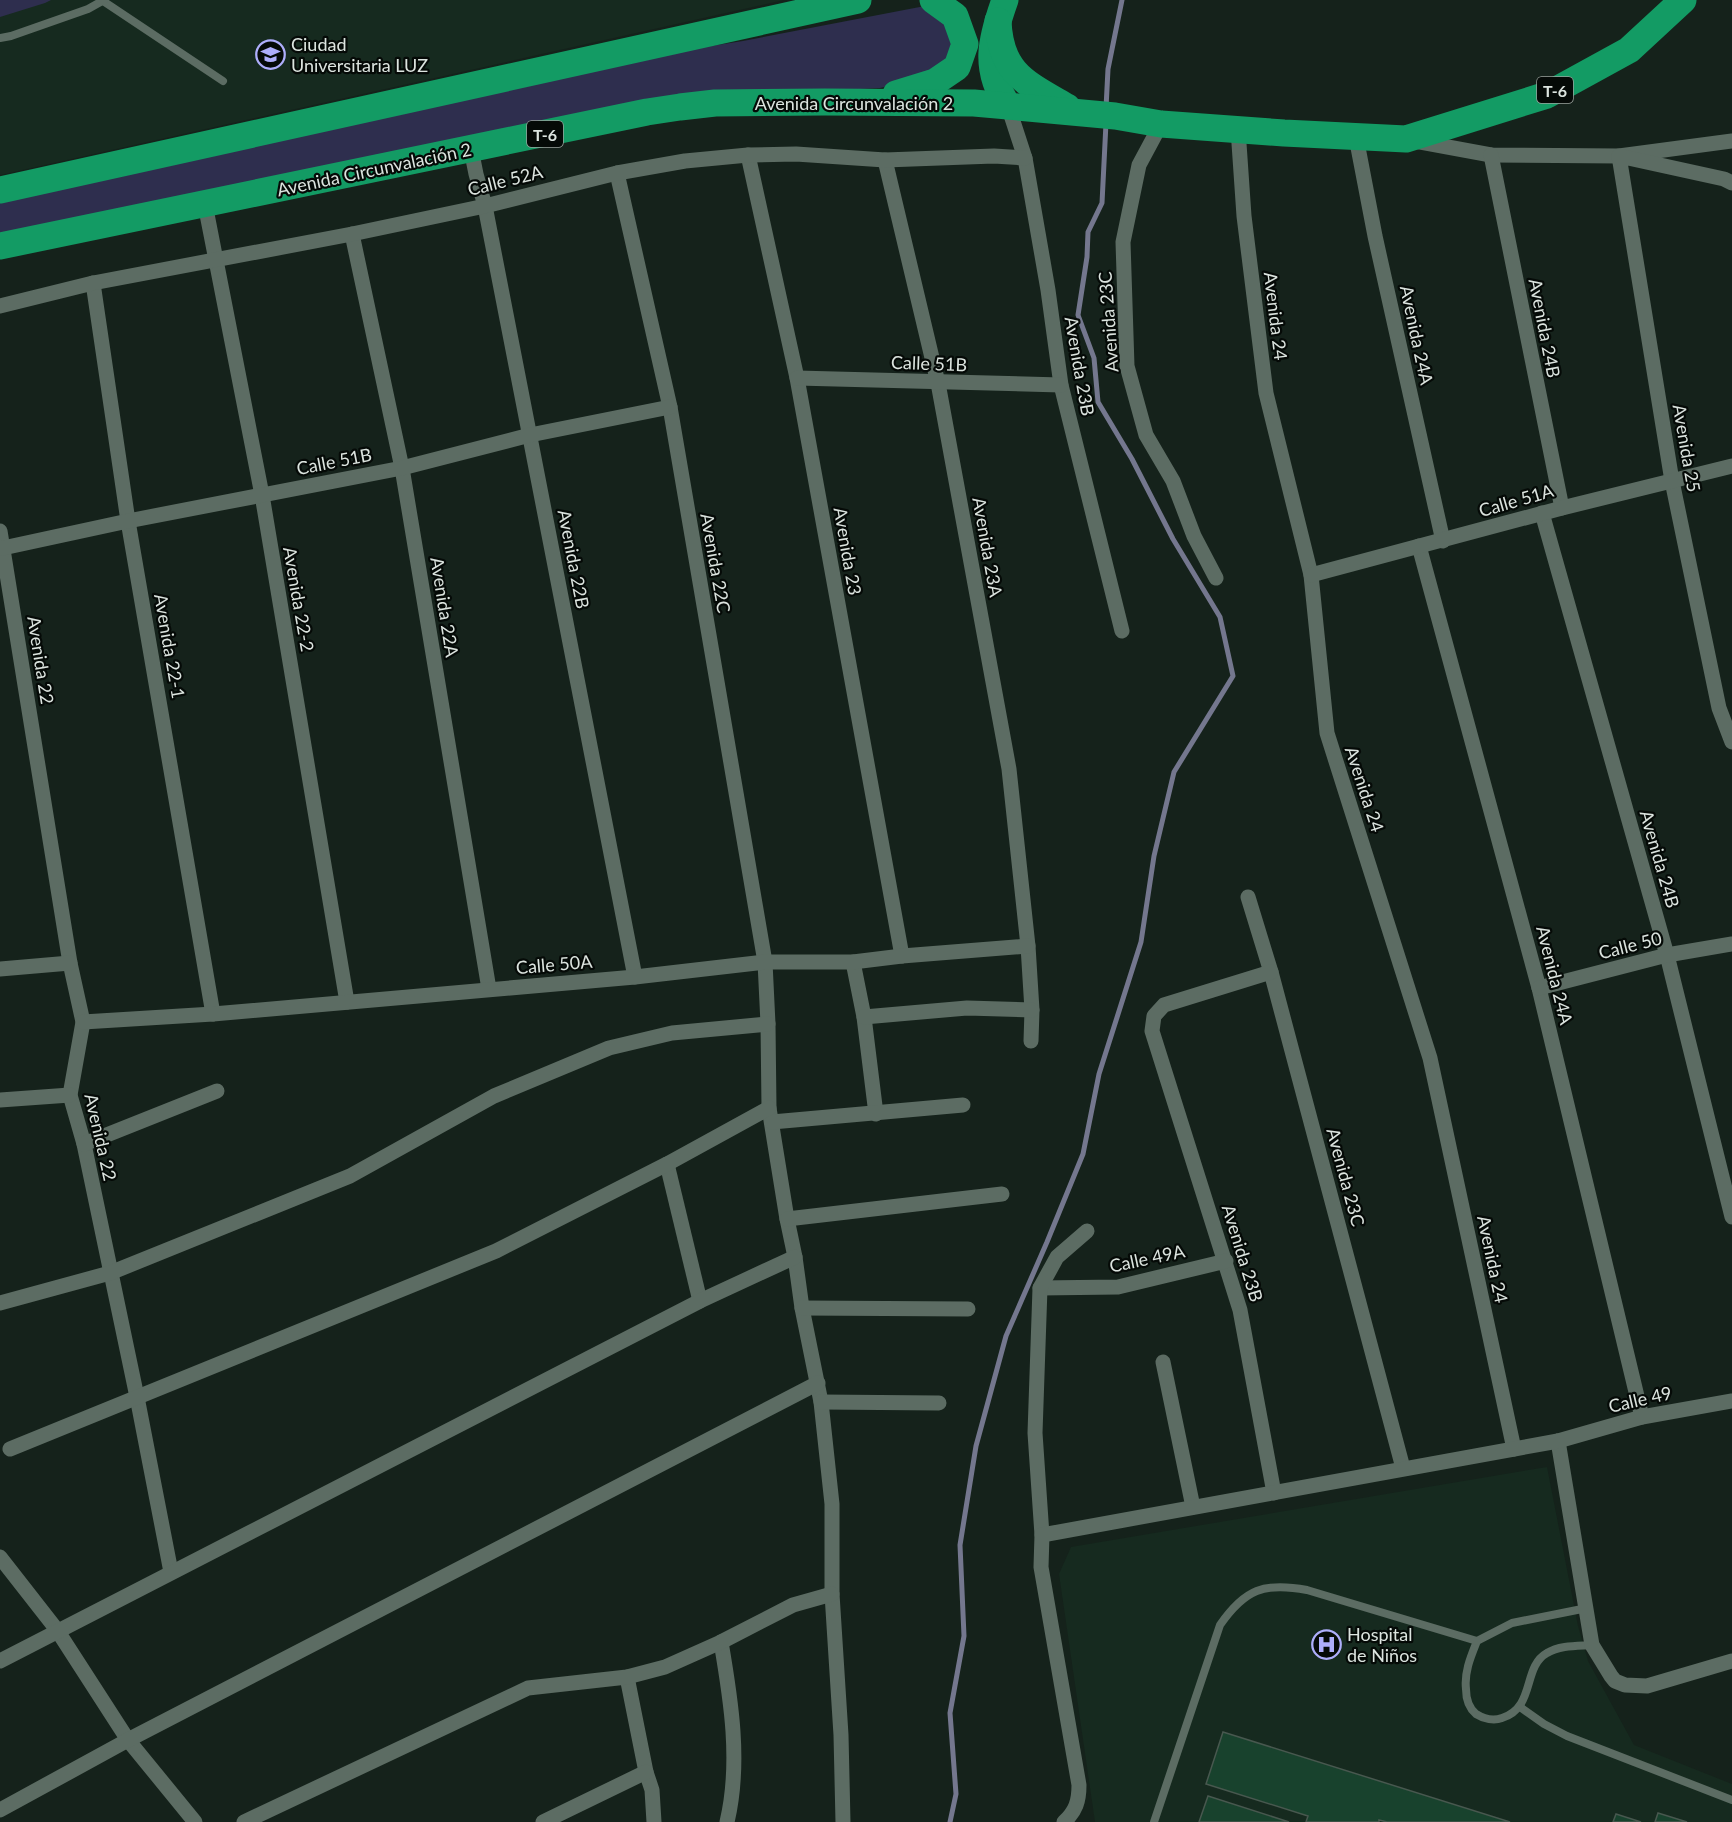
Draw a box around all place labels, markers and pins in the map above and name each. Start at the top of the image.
place label: Ciudad Universitaria LUZ [291,33,428,76]
school or university icon: Ciudad Universitaria LUZ [254,38,286,70]
place label: Hospital de Niños [1347,1623,1417,1666]
hospital icon: Hospital de Niños [1310,1628,1342,1660]

